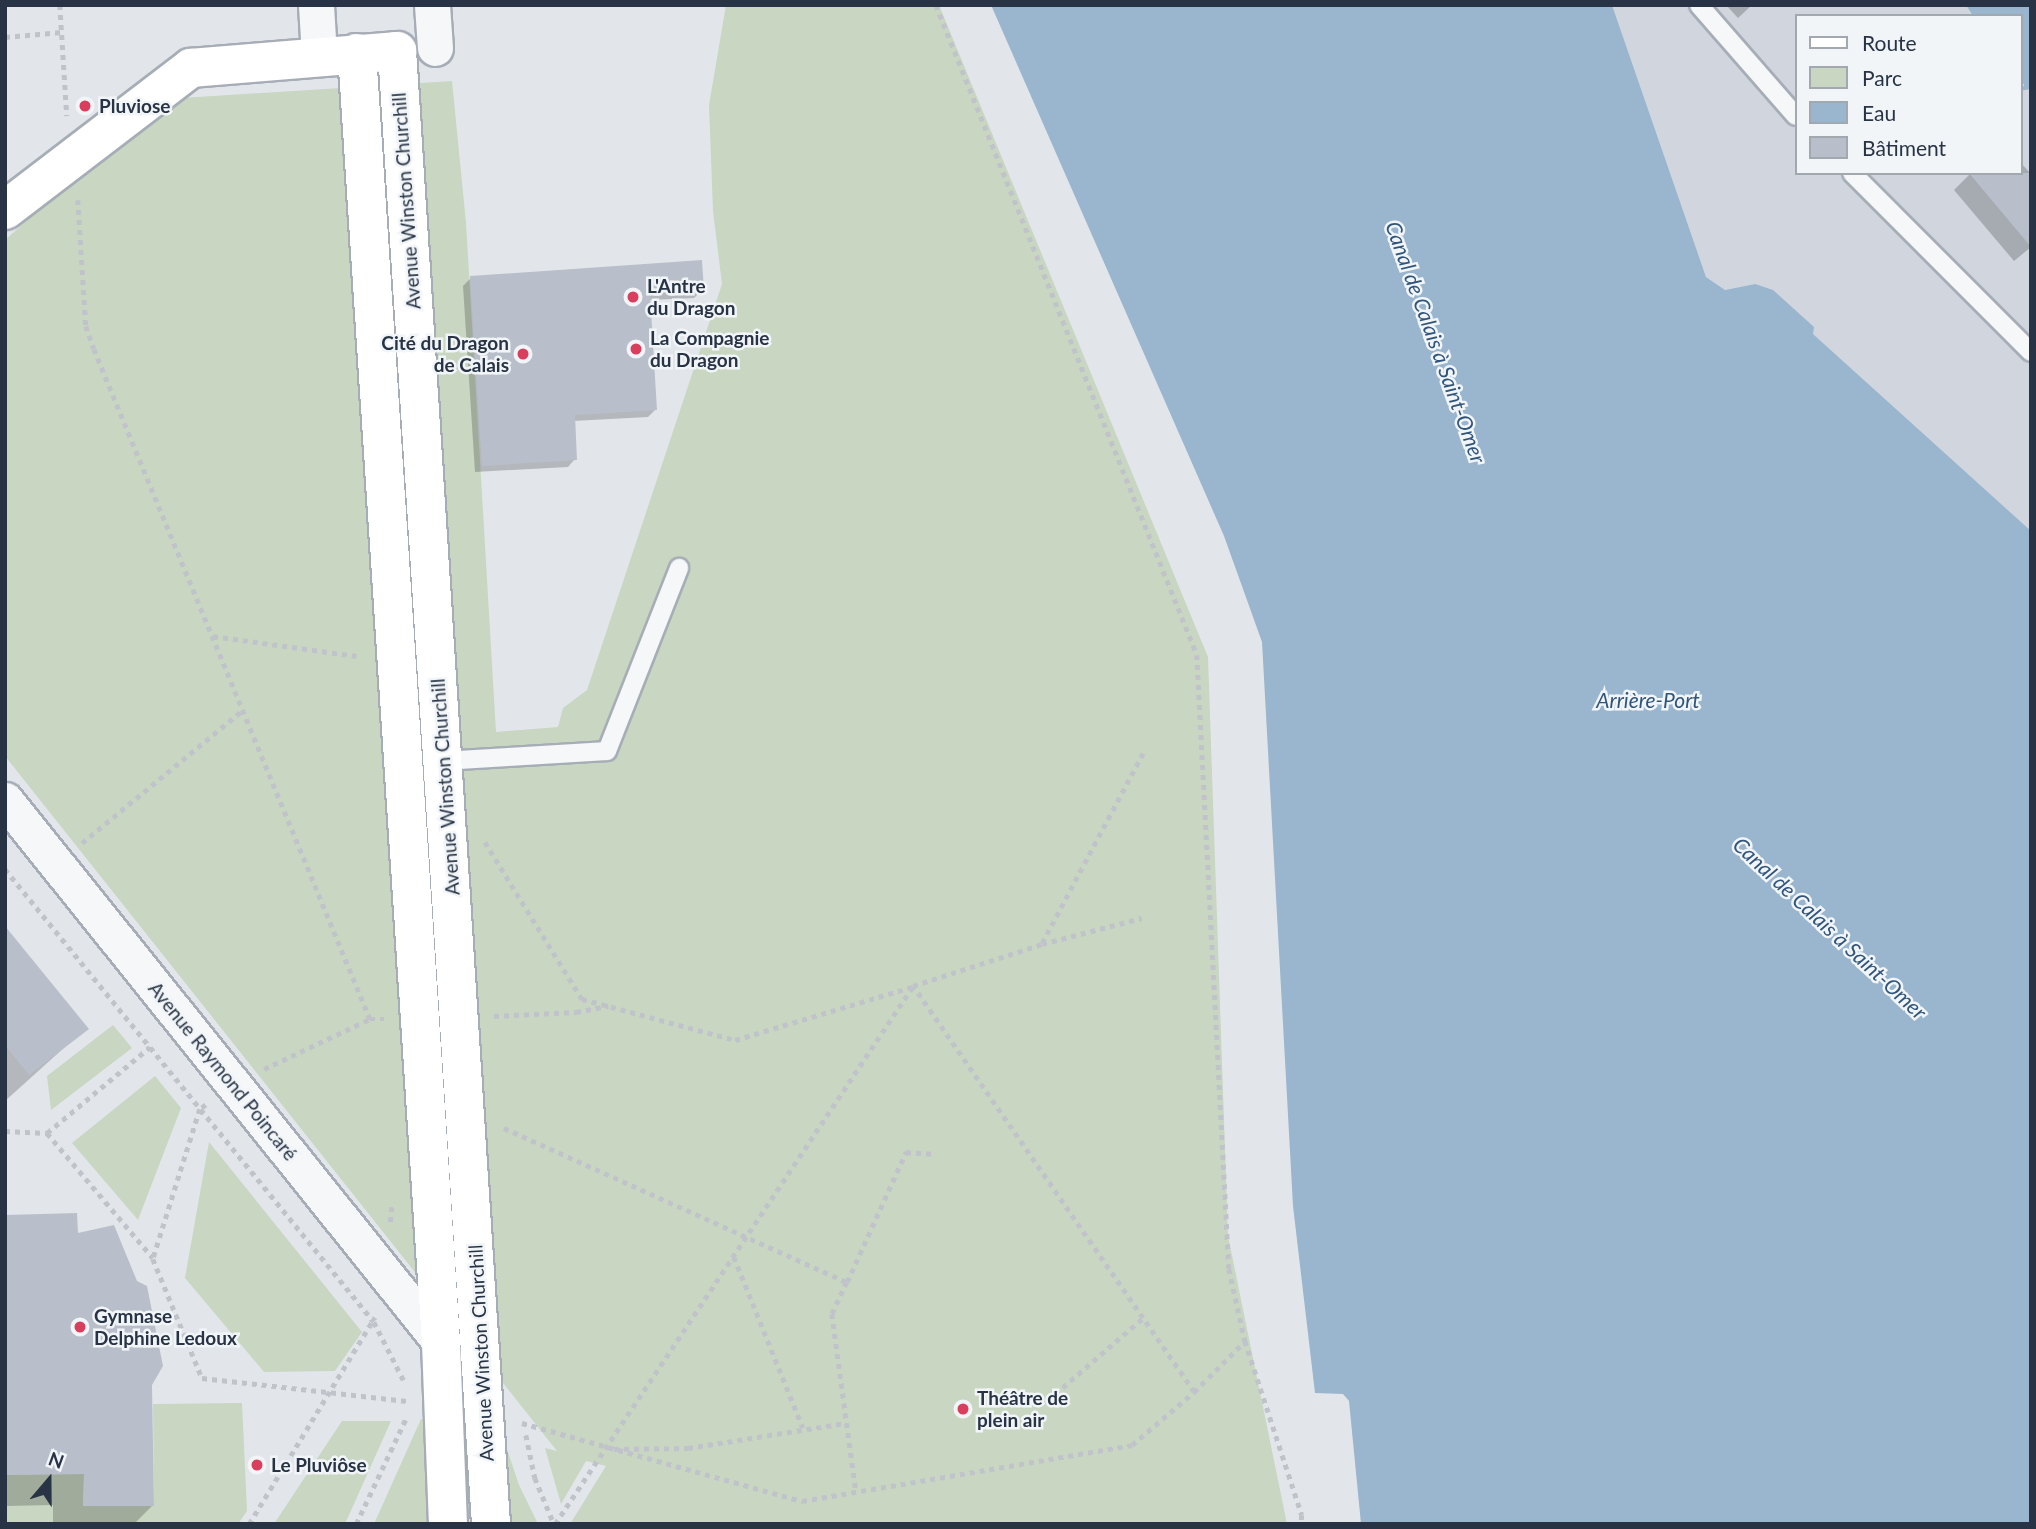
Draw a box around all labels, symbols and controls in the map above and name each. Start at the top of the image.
legend [1794,14,2022,175]
text: Route [1862,30,1917,55]
text: Parc [1862,65,1902,90]
street label: Avenue Winston Churchill [387,92,425,310]
place label: Pluviose [99,95,170,117]
marker: Pluviose [77,98,93,114]
text: Eau [1862,100,1896,125]
text: Bâtiment [1862,135,1946,160]
water label: Canal de Calais à Saint-Omer [1381,218,1491,466]
place label: L'Antre du Dragon [647,275,735,319]
marker: L'Antre du Dragon [625,289,641,305]
place label: La Compagnie du Dragon [650,327,769,371]
place label: Cité du Dragon de Calais [381,332,509,376]
marker: La Compagnie du Dragon [628,341,644,357]
marker: Cité du Dragon de Calais [515,346,531,362]
street label: Avenue Winston Churchill [426,678,464,896]
water label: Arrière-Port [1596,687,1700,713]
water label: Canal de Calais à Saint-Omer [1728,832,1932,1024]
street label: Avenue Raymond Poincaré [144,977,302,1165]
street label: Avenue Winston Churchill [464,1244,498,1462]
place label: Gymnase Delphine Ledoux [94,1305,237,1349]
marker: Gymnase Delphine Ledoux [72,1319,88,1335]
place label: Théâtre de plein air [977,1387,1068,1431]
marker: Théâtre de plein air [955,1401,971,1417]
north arrow [14,1445,84,1515]
text: N [46,1446,67,1473]
place label: Le Pluviôse [271,1454,367,1476]
marker: Le Pluviôse [249,1457,265,1473]

